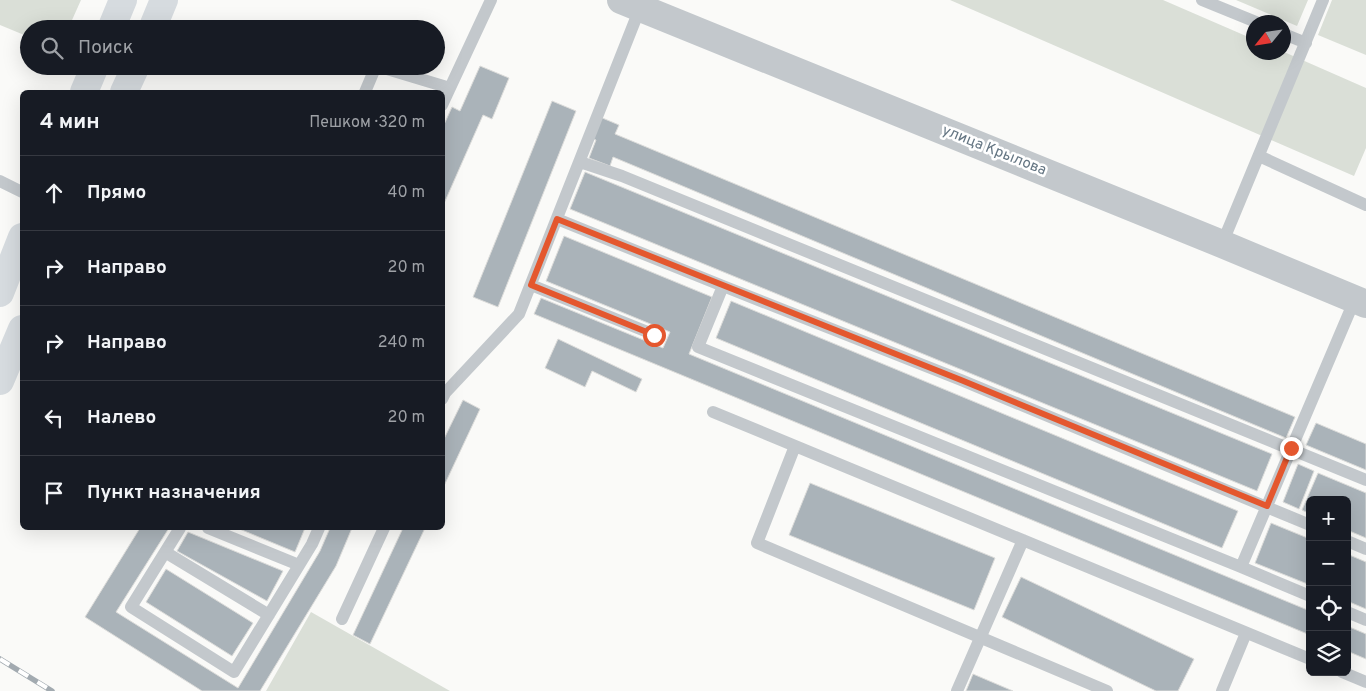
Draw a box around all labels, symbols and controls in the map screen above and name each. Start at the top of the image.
north arrow [1246,15,1291,60]
search box [20,20,445,75]
icon: search [38,34,66,62]
text: Поиск [78,36,134,60]
text: 4 мин [40,109,100,136]
text: Пешком · 320 m [309,113,425,133]
street label: улица Крылова [939,121,1049,181]
icon: ahead [40,179,68,207]
text: Прямо [87,181,146,205]
text: 40 m [387,183,425,203]
icon: right [40,254,68,282]
text: Направо [87,256,167,280]
text: 20 m [388,258,425,278]
route start [643,324,666,347]
icon: right [40,329,68,357]
text: Направо [87,331,167,355]
text: 240 m [378,333,425,353]
icon: left [40,404,68,432]
text: Налево [87,406,156,430]
text: 20 m [388,408,425,428]
route end [1280,437,1303,460]
icon: arrive [40,479,68,507]
text: Пункт назначения [87,481,261,505]
map controls [1306,496,1351,676]
button: + [1306,496,1351,541]
button: − [1306,541,1351,586]
button: locate [1306,586,1351,631]
button: layers [1306,631,1351,676]

